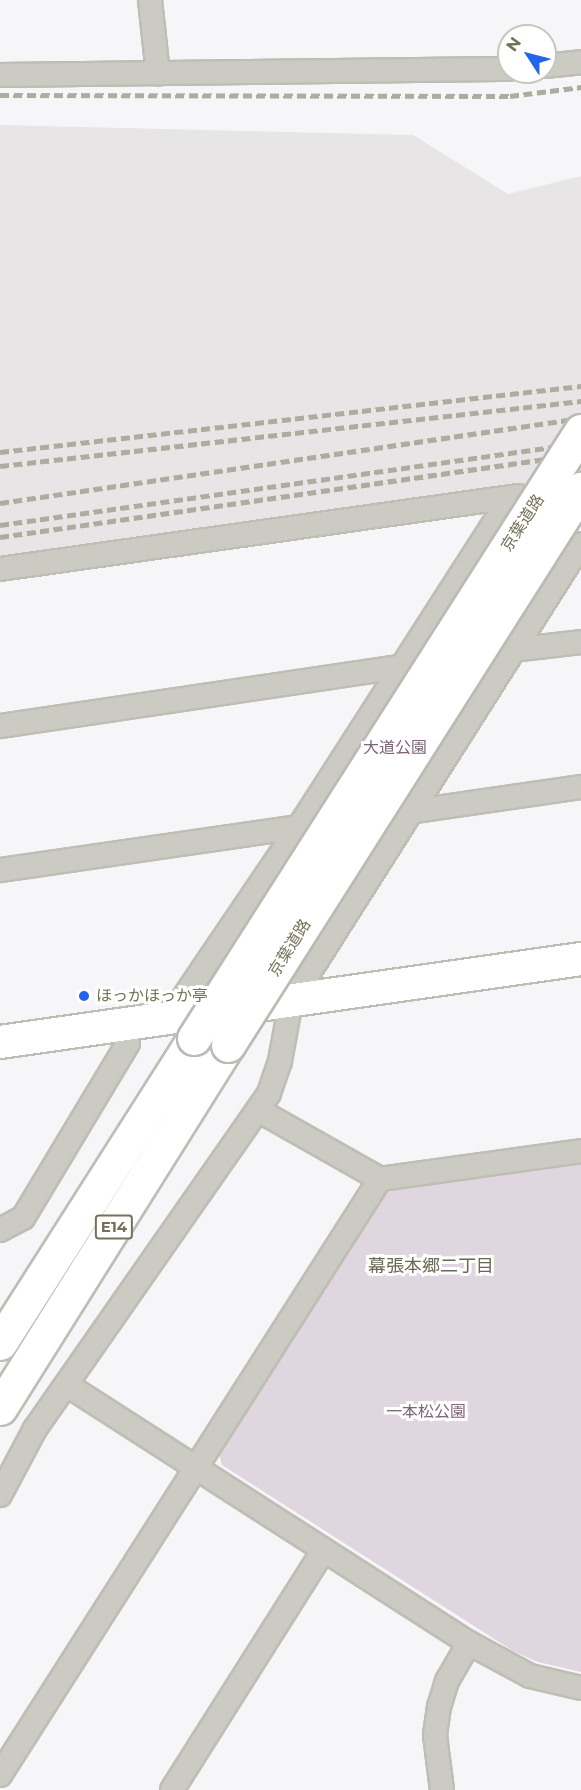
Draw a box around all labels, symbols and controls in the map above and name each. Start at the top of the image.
north arrow [497,24,557,84]
text: N [502,33,525,55]
street label: 京葉道路 [498,491,548,555]
park label: 大道公園 [363,738,427,758]
street label: 京葉道路 [265,916,315,980]
place label: ほっかほっか亭 [96,986,208,1006]
marker: ほっかほっか亭 [77,989,91,1003]
road number: E14 [94,1215,134,1239]
district label: 幕張本郷二丁目 [368,1255,494,1277]
park label: 一本松公園 [386,1402,466,1422]

